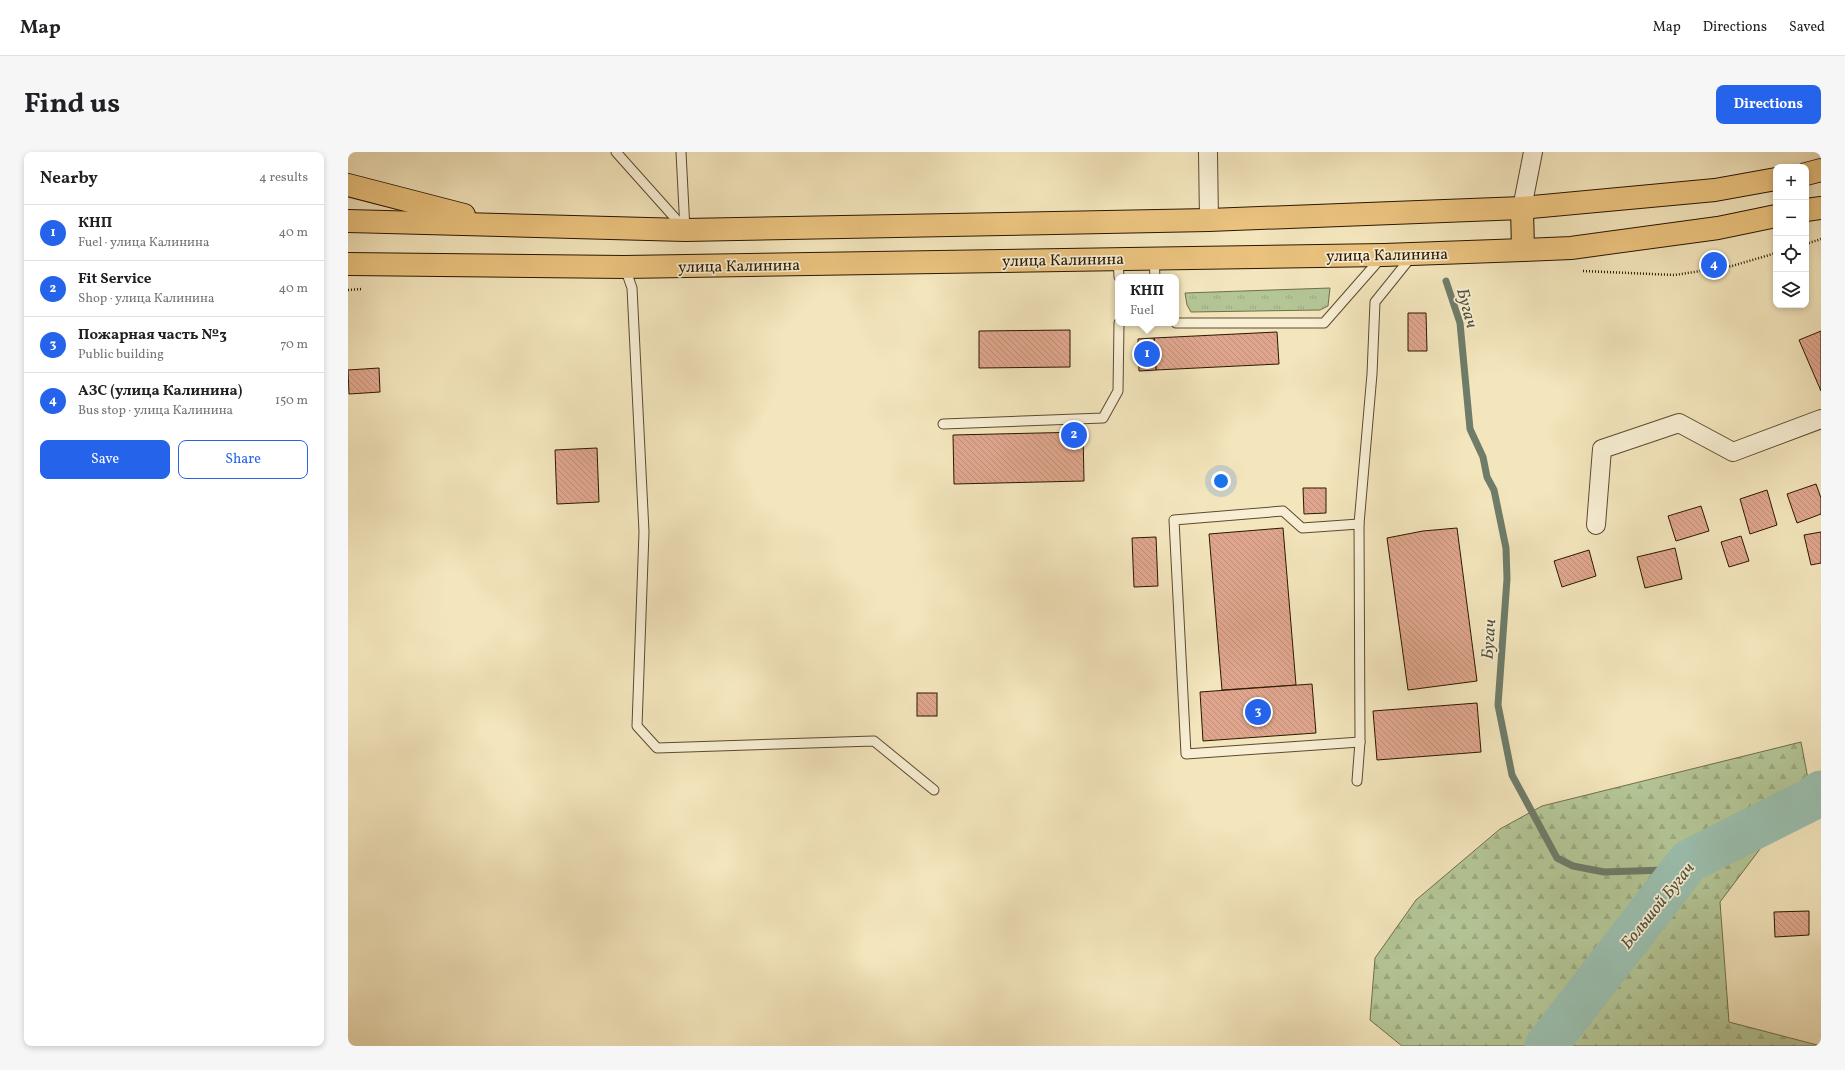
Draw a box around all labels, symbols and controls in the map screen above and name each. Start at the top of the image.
text: Map [20,15,61,41]
text: Map [1653,18,1681,37]
text: Directions [1703,18,1767,37]
text: Saved [1789,18,1825,37]
text: Find us [24,85,120,124]
button: Directions [1716,85,1821,124]
map controls [1773,164,1809,308]
button: + [1773,164,1809,200]
text: Nearby [40,167,98,190]
text: 4 results [259,169,308,187]
button: − [1773,200,1809,236]
text: КНП [78,213,112,234]
text: 1 [50,224,56,242]
text: 40 m [279,224,308,242]
text: Fuel · улица Калинина [78,234,209,252]
button: locate [1773,236,1809,272]
street label: улица Калинина [1326,244,1448,268]
street label: улица Калинина [1002,249,1124,273]
pin: 4 [1701,250,1727,280]
street label: улица Калинина [678,255,800,279]
text: Fit Service [78,269,152,290]
button: layers [1773,272,1809,308]
popup [1115,274,1179,326]
text: 2 [50,280,56,298]
text: 40 m [279,280,308,298]
text: КНП [1130,281,1164,302]
water label: Бугач [1450,286,1483,331]
text: Shop · улица Калинина [78,290,214,308]
text: Fuel [1130,302,1154,320]
text: Пожарная часть №3 [78,325,227,346]
text: 3 [50,336,56,354]
text: 70 m [280,336,308,354]
pin: 1 [1134,339,1160,369]
text: Public building [78,346,164,364]
text: АЗС (улица Калинина) [78,381,242,402]
text: 4 [49,392,57,410]
text: 150 m [275,392,308,410]
text: Bus stop · улица Калинина [78,402,233,420]
pin: 2 [1061,420,1087,450]
button: Save [40,440,170,479]
button: Share [178,440,308,479]
your location [1211,471,1231,491]
water label: Бугач [1477,618,1502,660]
pin: 3 [1245,697,1271,727]
water label: Большой Бугач [1616,857,1701,954]

